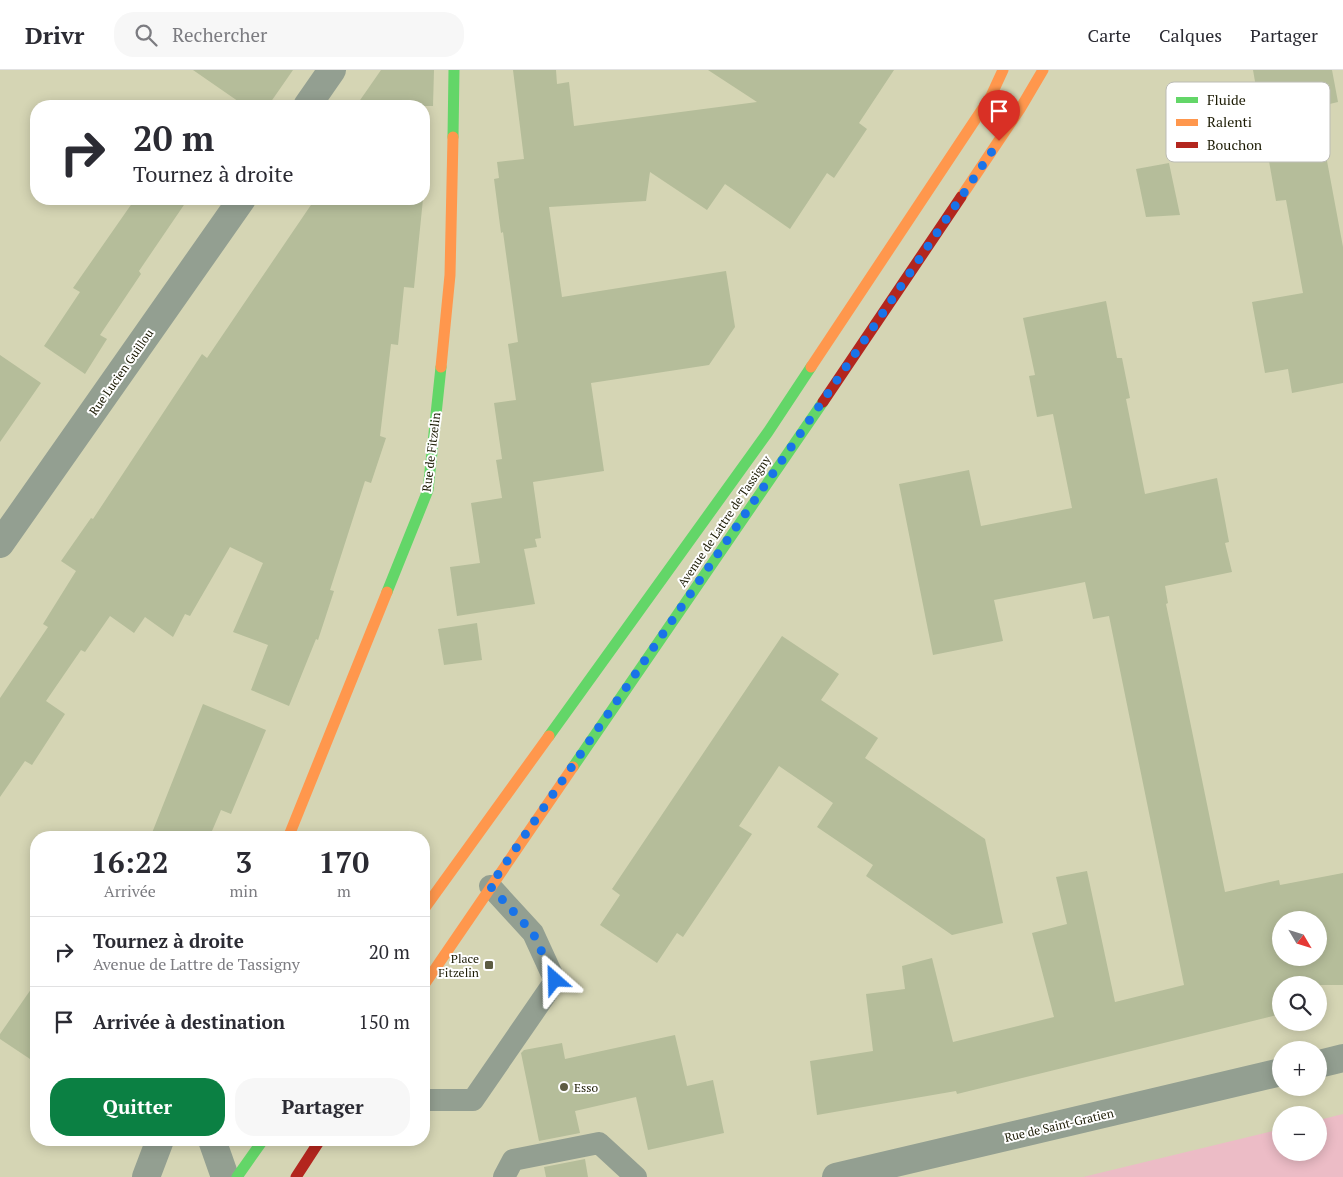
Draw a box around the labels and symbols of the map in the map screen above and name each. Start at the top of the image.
legend [1166,82,1330,162]
pin [978,90,1020,141]
text: Fluide [1207,90,1246,109]
text: Ralenti [1207,112,1252,131]
text: Bouchon [1207,135,1263,154]
street label: Rue Lucien Guillou [86,326,156,418]
street label: Rue de Fitzelin [419,411,443,493]
street label: Avenue de Lattre de Tassigny [674,452,774,590]
north arrow [1272,911,1328,966]
place label: Place Fitzelin [438,951,479,980]
position arrow [528,953,580,1005]
marker: Place Fitzelin [483,959,495,971]
place label: Esso [574,1080,598,1095]
marker: Esso [558,1081,570,1093]
street label: Rue de Saint-Gratien [1003,1105,1115,1145]

